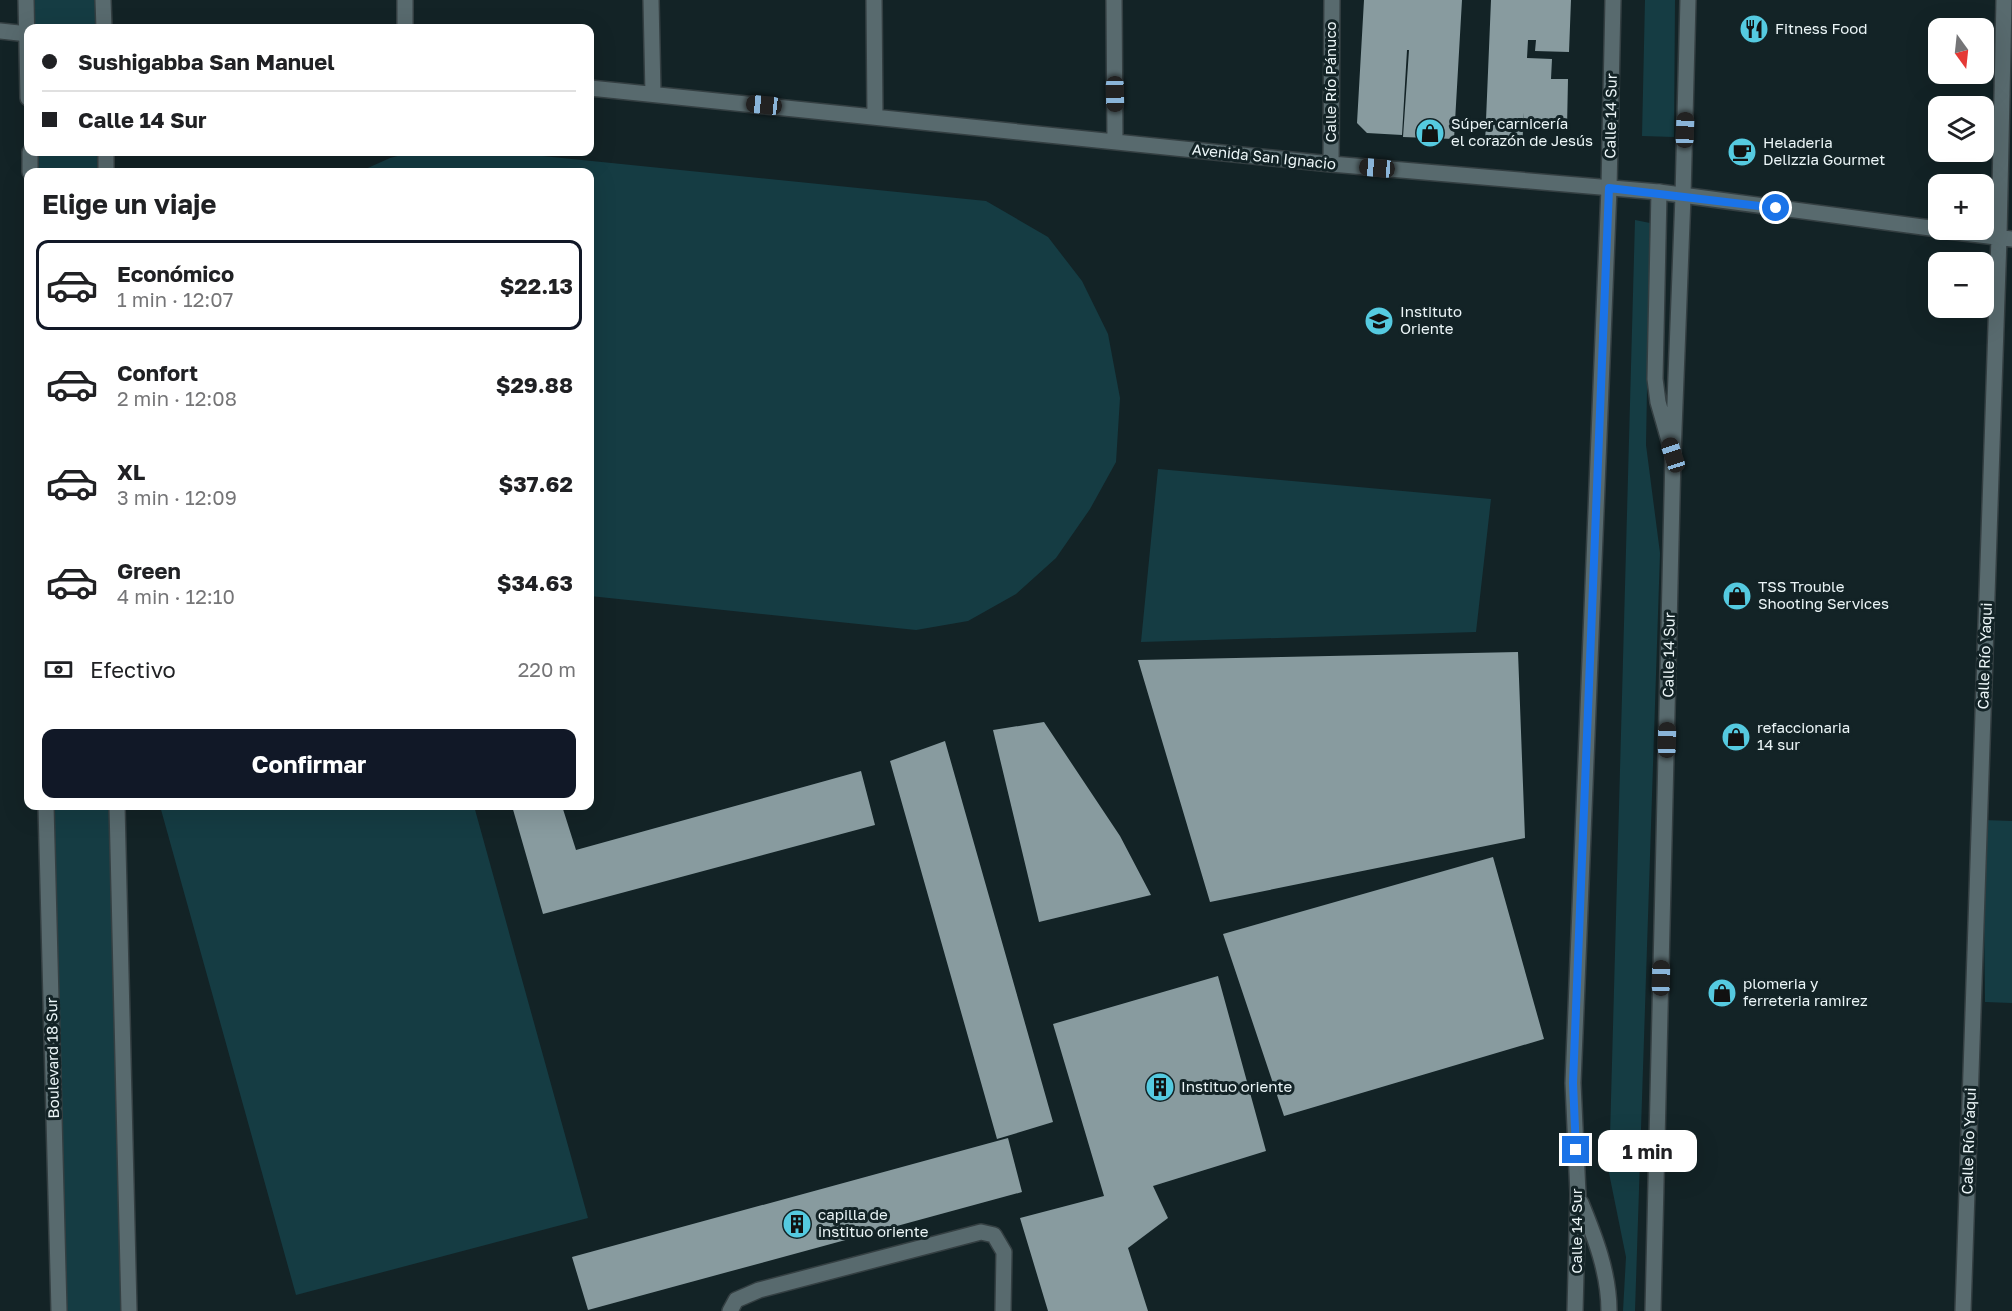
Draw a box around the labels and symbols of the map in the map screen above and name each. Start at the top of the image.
restaurant icon: Fitness Food [1738,13,1770,45]
north arrow [1928,18,1994,84]
place label: Fitness Food [1775,19,1868,37]
street label: Calle Río Pánuco [1321,21,1339,143]
street label: Calle 14 Sur [1600,73,1620,159]
car [1106,76,1124,112]
car [745,94,783,116]
car [1675,112,1695,148]
place label: Súper carnicería el corazón de Jesús [1451,114,1593,149]
shop icon: Súper carnicería el corazón de Jesús [1414,117,1446,149]
place label: Heladeria Delizzia Gourmet [1763,133,1885,168]
cafe icon: Heladeria Delizzia Gourmet [1726,136,1758,168]
street label: Avenida San Ignacio [1191,140,1337,173]
car [1358,157,1396,179]
route start [1762,194,1789,221]
place label: Instituto Oriente [1400,302,1462,337]
school or university icon: Instituto Oriente [1363,305,1395,337]
car [1659,435,1687,475]
place label: TSS Trouble Shooting Services [1758,577,1889,612]
shop icon: TSS Trouble Shooting Services [1721,580,1753,612]
street label: Calle Río Yaqui [1973,602,1995,710]
street label: Calle 14 Sur [1658,612,1678,698]
place label: refaccionaria 14 sur [1757,718,1850,753]
shop icon: refaccionaria 14 sur [1720,721,1752,753]
car [1658,722,1676,758]
car [1652,960,1670,996]
place label: plomeria y ferreteria ramirez [1743,974,1868,1009]
shop icon: plomeria y ferreteria ramirez [1706,977,1738,1009]
street label: Boulevard 18 Sur [42,997,62,1119]
building icon: Instituo oriente [1144,1071,1176,1103]
place label: Instituo oriente [1181,1077,1292,1095]
street label: Calle Río Yaqui [1957,1087,1979,1195]
callout: 1 min [1597,1129,1696,1171]
route end [1562,1136,1589,1163]
street label: Calle 14 Sur [1567,1188,1585,1274]
place label: capilla de instituo oriente [818,1205,929,1240]
building icon: capilla de instituo oriente [781,1208,813,1240]

